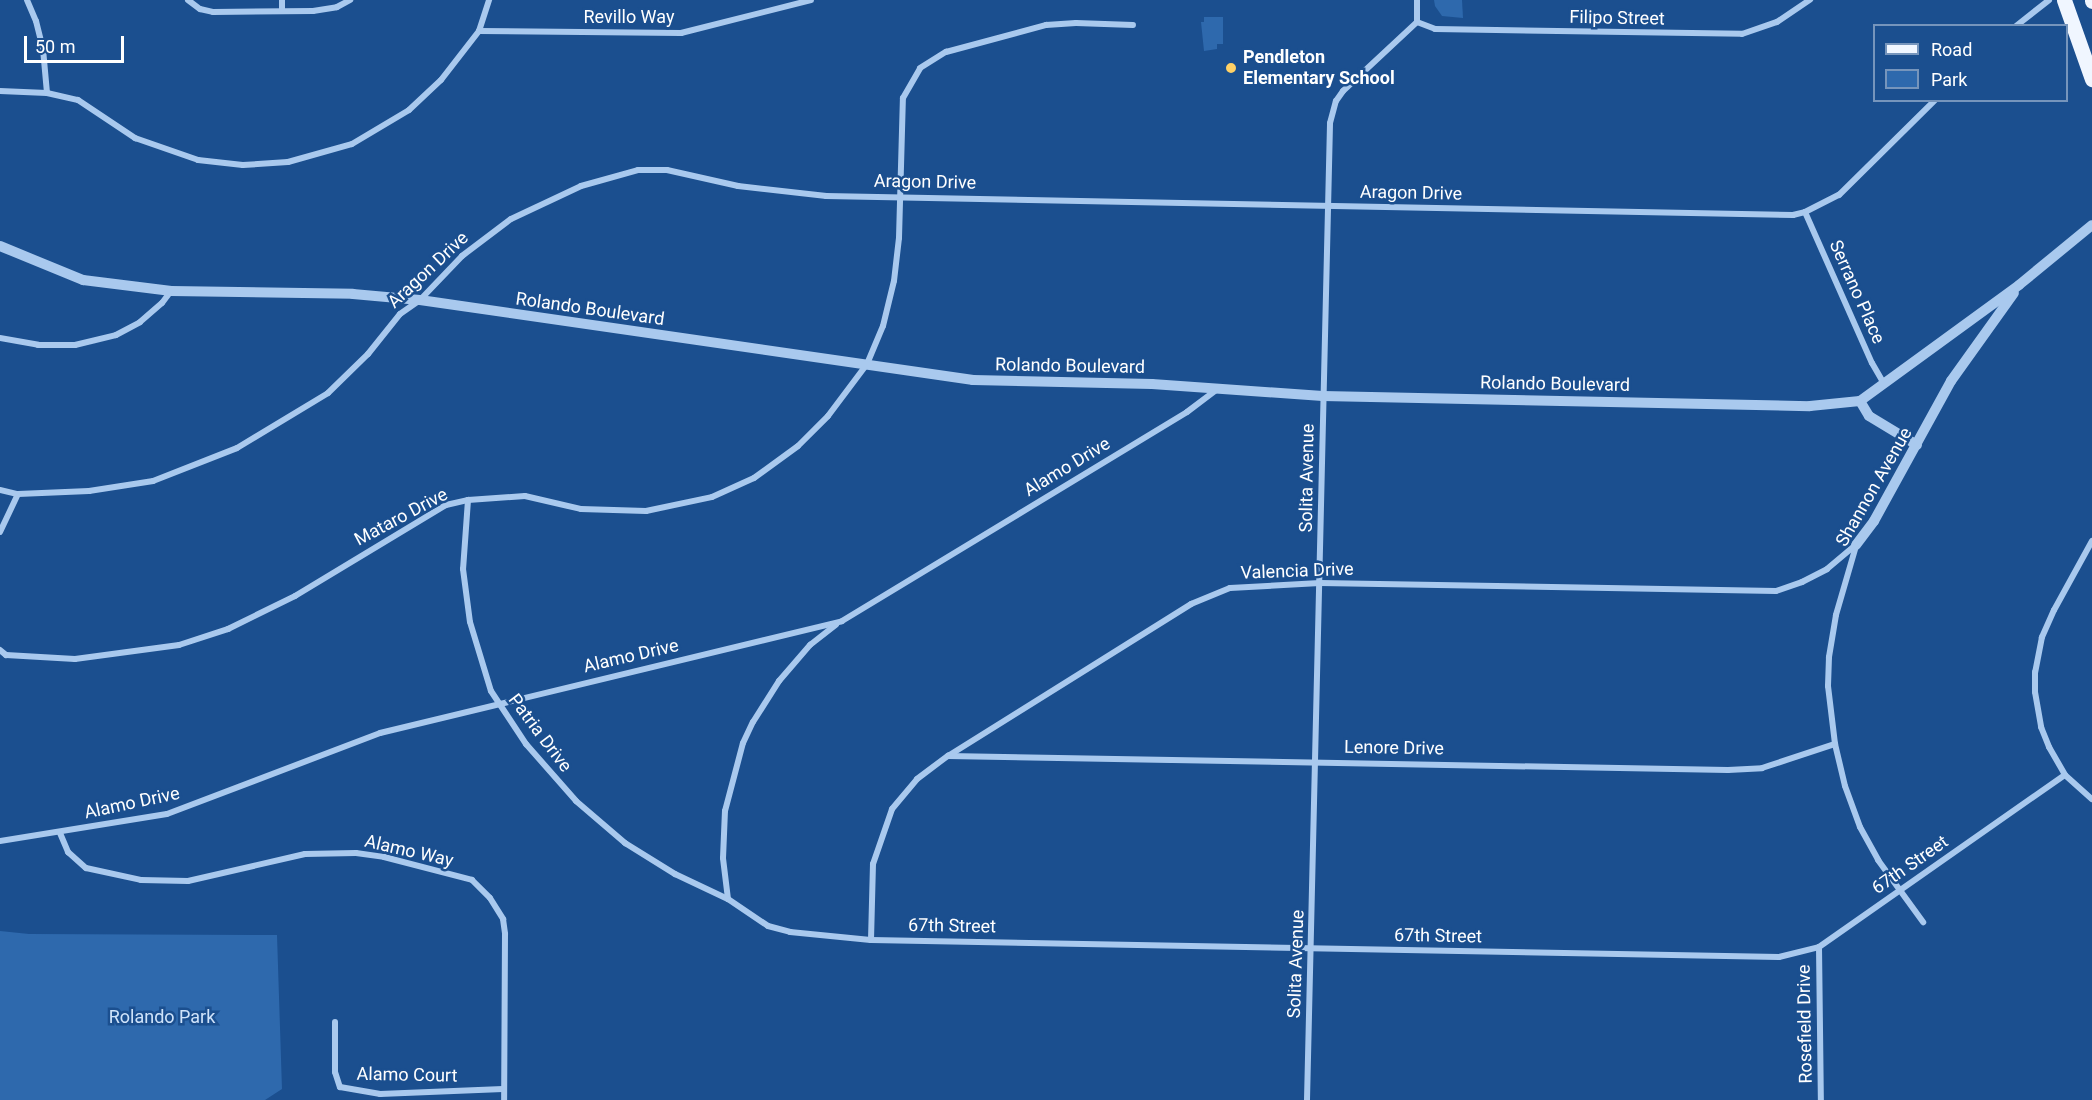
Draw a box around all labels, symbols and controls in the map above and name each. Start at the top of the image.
street label: Revillo Way [584,6,674,28]
street label: Filipo Street [1569,6,1665,30]
scale bar [27,24,128,62]
legend [1873,24,2068,102]
text: 50 m [35,36,75,57]
text: Road [1931,39,1972,60]
place label: Pendleton Elementary School [1243,47,1395,90]
marker: Pendleton Elementary School [1224,61,1238,75]
text: Park [1931,69,1967,90]
street label: Aragon Drive [874,170,976,194]
street label: Aragon Drive [1360,181,1462,205]
street label: Aragon Drive [383,227,473,313]
street label: Serrano Place [1825,237,1889,347]
street label: Rolando Boulevard [514,288,666,330]
street label: Rolando Boulevard [995,354,1145,378]
street label: Rolando Boulevard [1480,372,1630,396]
street label: Solita Avenue [1295,423,1319,533]
street label: Shannon Avenue [1831,424,1917,550]
street label: Alamo Drive [1020,433,1114,501]
street label: Mataro Drive [351,483,451,551]
street label: Valencia Drive [1240,558,1354,584]
street label: Alamo Drive [581,635,681,677]
street label: Patria Drive [504,690,576,776]
street label: Lenore Drive [1344,736,1444,760]
street label: Alamo Drive [82,782,182,824]
street label: Alamo Way [363,830,455,872]
street label: 67th Street [1868,831,1952,899]
street label: Solita Avenue [1283,909,1309,1019]
street label: 67th Street [908,914,996,938]
street label: 67th Street [1394,924,1482,948]
street label: Rosefield Drive [1793,964,1817,1084]
park label: Rolando Park [109,1006,215,1028]
street label: Alamo Court [356,1063,458,1087]

